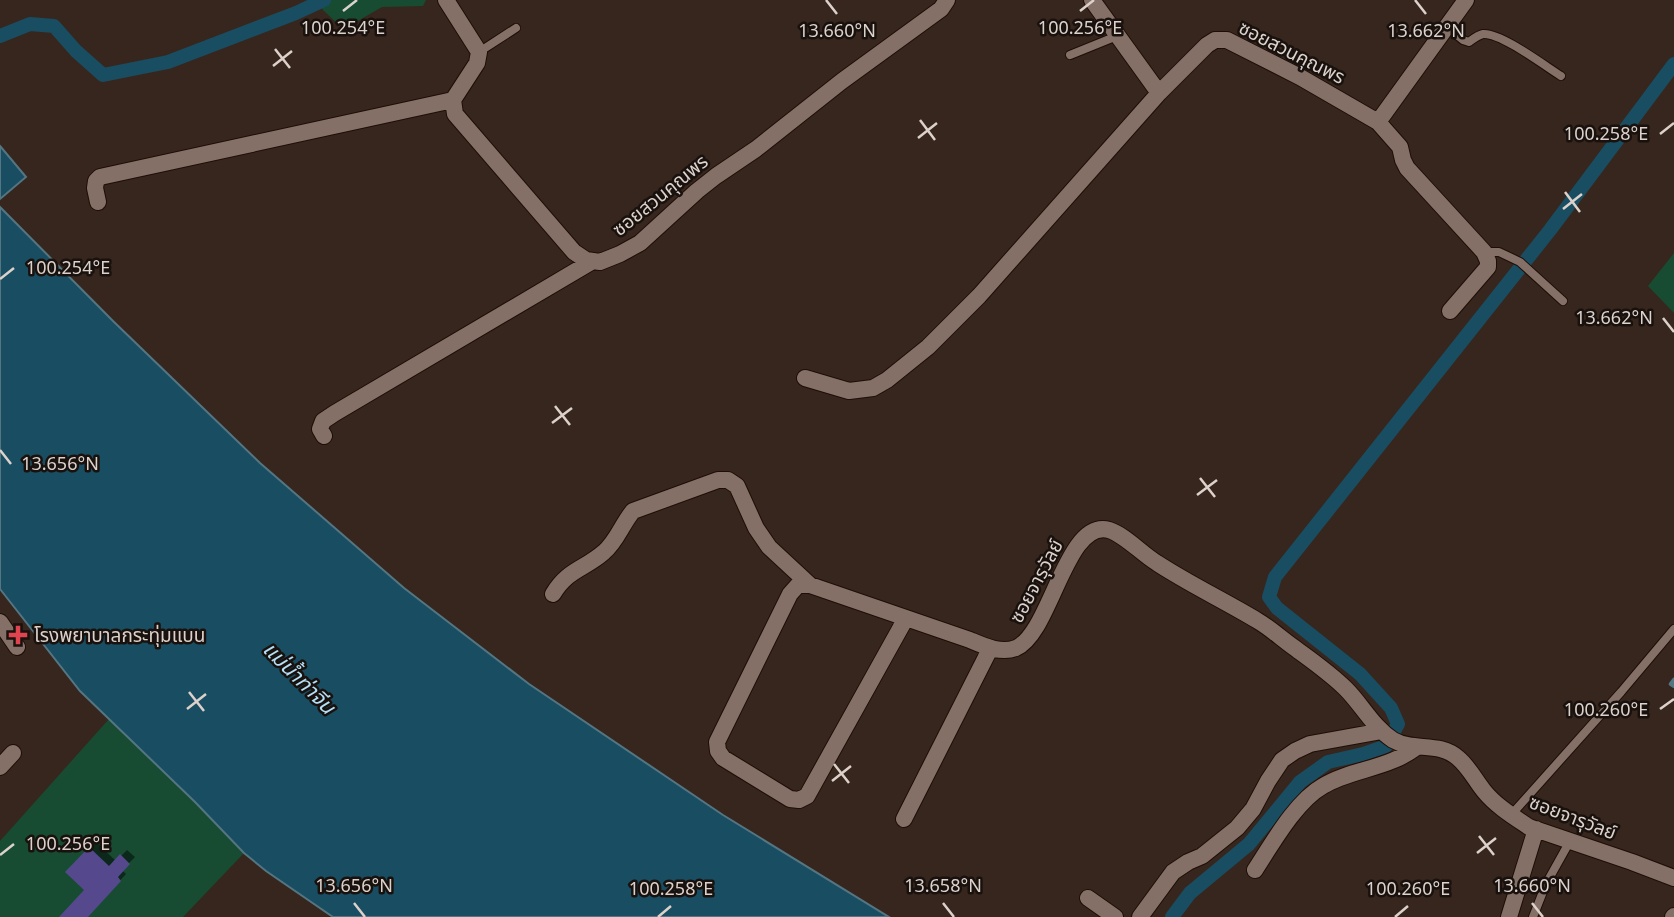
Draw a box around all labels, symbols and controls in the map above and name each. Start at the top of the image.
street label: ซอยสวนคุณพร [1234,14,1350,90]
text: 100.254°E [301,15,385,39]
text: 100.256°E [1038,15,1122,39]
text: 13.660°N [798,18,876,42]
text: 13.662°N [1387,18,1465,42]
text: 100.258°E [1564,121,1648,145]
street label: ซอยสวนคุณพร [607,148,713,242]
text: 100.254°E [26,255,110,279]
text: 13.662°N [1575,305,1653,329]
text: 13.656°N [21,451,99,475]
street label: ซอยจารุวัลย์ [1003,534,1069,627]
place label: โรงพยาบาลกระทุ่มแบน [34,622,205,648]
marker: โรงพยาบาลกระทุ่มแบน [8,625,28,645]
water label: แม่น้ำท่าจีน [257,635,343,720]
text: 100.260°E [1564,697,1648,721]
street label: ซอยจารุวัลย์ [1526,788,1620,846]
text: 100.256°E [26,831,110,855]
text: 13.656°N [315,873,393,897]
text: 13.658°N [904,873,982,897]
text: 13.660°N [1493,873,1571,897]
text: 100.258°E [629,876,713,900]
text: 100.260°E [1366,876,1450,900]

